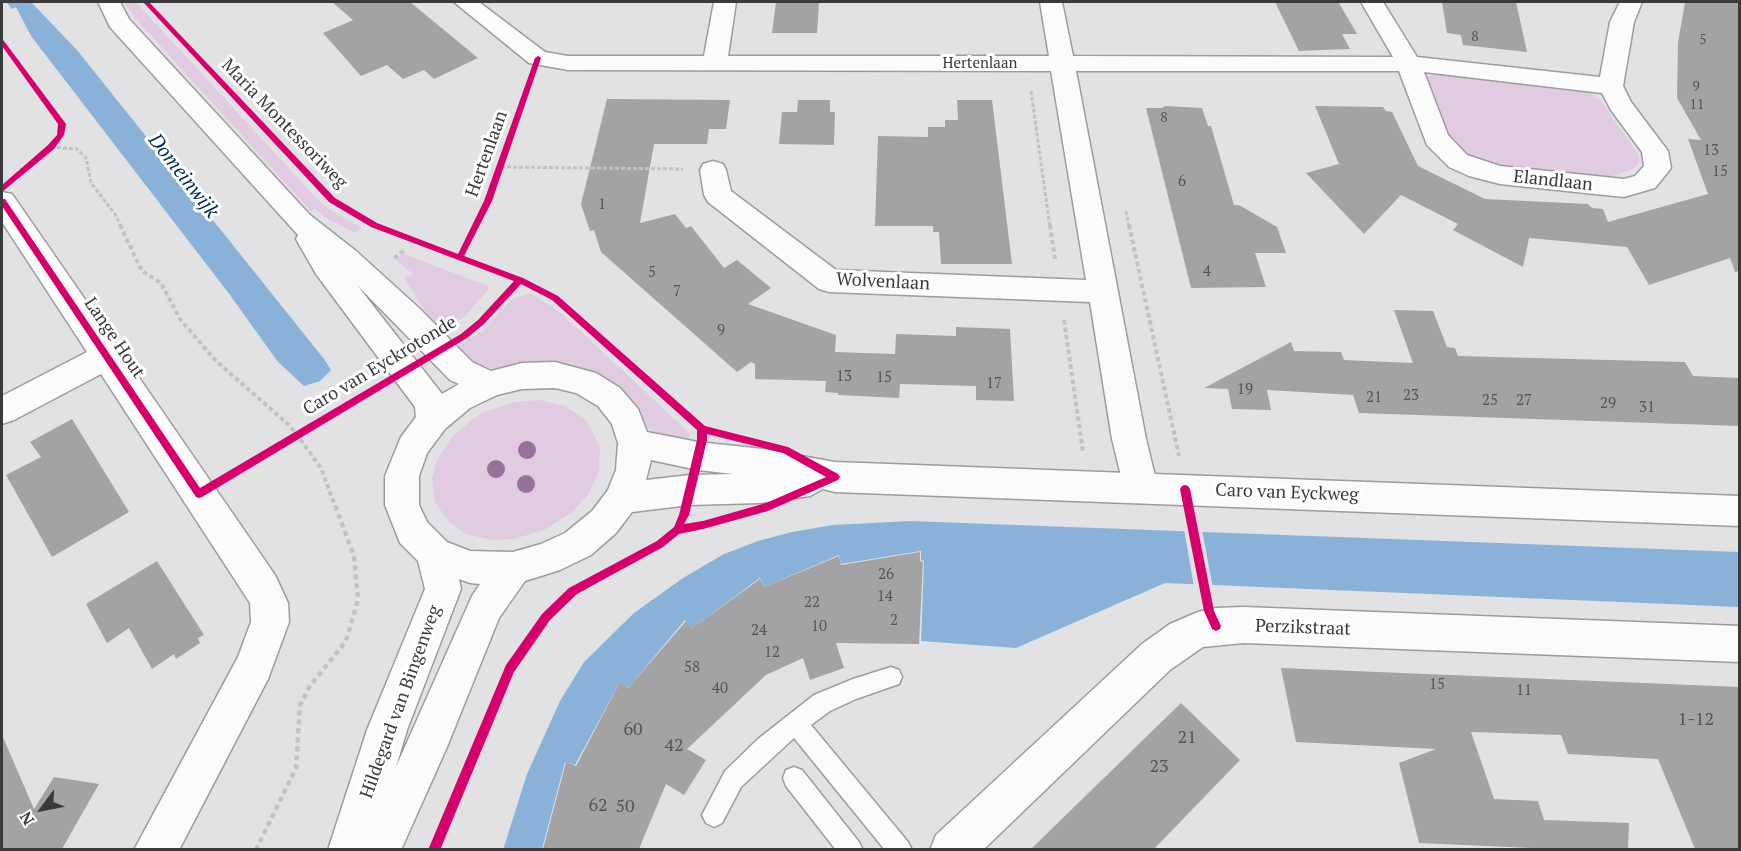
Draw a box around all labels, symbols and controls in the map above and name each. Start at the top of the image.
house number: 8 [1471,29,1479,45]
house number: 5 [1699,32,1707,48]
street label: Maria Montessoriweg [217,55,351,193]
street label: Hertenlaan [943,55,1017,73]
house number: 9 [1692,79,1700,95]
house number: 11 [1690,97,1704,113]
street label: Hertenlaan [461,108,513,200]
house number: 8 [1160,110,1168,126]
water label: Domeinwijk [143,129,223,223]
house number: 13 [1703,142,1719,160]
house number: 15 [1712,163,1728,181]
street label: Elandlaan [1512,166,1594,196]
house number: 6 [1178,173,1186,191]
house number: 1 [598,196,606,214]
house number: 4 [1203,263,1211,281]
house number: 5 [648,264,656,282]
street label: Wolvenlaan [836,269,930,295]
house number: 7 [673,283,681,301]
street label: Lange Hout [79,294,149,382]
street label: Caro van Eyckrotonde [299,312,461,420]
house number: 9 [717,322,725,340]
house number: 13 [836,368,852,386]
house number: 15 [876,369,892,387]
house number: 17 [986,375,1002,393]
house number: 19 [1237,381,1253,399]
house number: 23 [1403,387,1419,405]
house number: 21 [1366,389,1382,407]
house number: 25 [1482,392,1498,410]
house number: 27 [1516,392,1532,410]
house number: 29 [1600,395,1616,413]
house number: 31 [1639,399,1655,417]
street label: Caro van Eyckweg [1215,480,1359,506]
house number: 26 [878,566,894,584]
house number: 14 [877,588,893,606]
house number: 22 [804,594,820,612]
street label: Hildegard van Bingenweg [356,603,446,801]
house number: 2 [890,612,898,630]
street label: Perzikstraat [1255,616,1351,640]
house number: 10 [811,618,827,636]
house number: 24 [751,622,767,640]
house number: 12 [764,644,780,662]
house number: 58 [684,659,700,677]
house number: 15 [1429,676,1445,694]
house number: 40 [712,680,728,698]
house number: 11 [1516,682,1532,700]
house number: 1-12 [1678,709,1714,731]
house number: 60 [623,719,643,741]
house number: 21 [1177,727,1197,749]
house number: 42 [664,735,684,757]
house number: 23 [1149,756,1169,778]
north arrow [12,779,72,839]
house number: 62 [588,795,608,817]
house number: 50 [615,796,635,818]
text: N [14,808,39,830]

